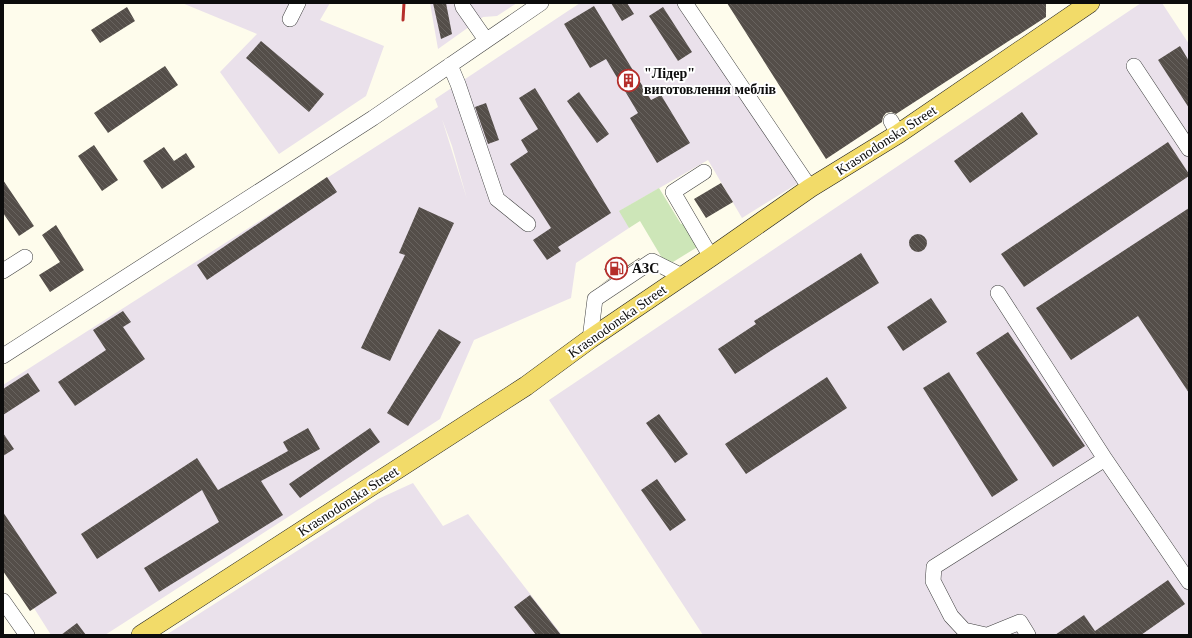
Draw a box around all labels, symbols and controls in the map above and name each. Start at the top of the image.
place label: "Лідер" виготовлення меблів [644,66,777,97]
building icon: "Лідер" виготовлення меблів [616,68,642,94]
street label: Krasnodonska Street [833,102,939,178]
fuel station icon: АЗС [604,255,630,281]
place label: АЗС [632,261,659,276]
street label: Krasnodonska Street [565,282,669,361]
street label: Krasnodonska Street [295,463,401,539]

